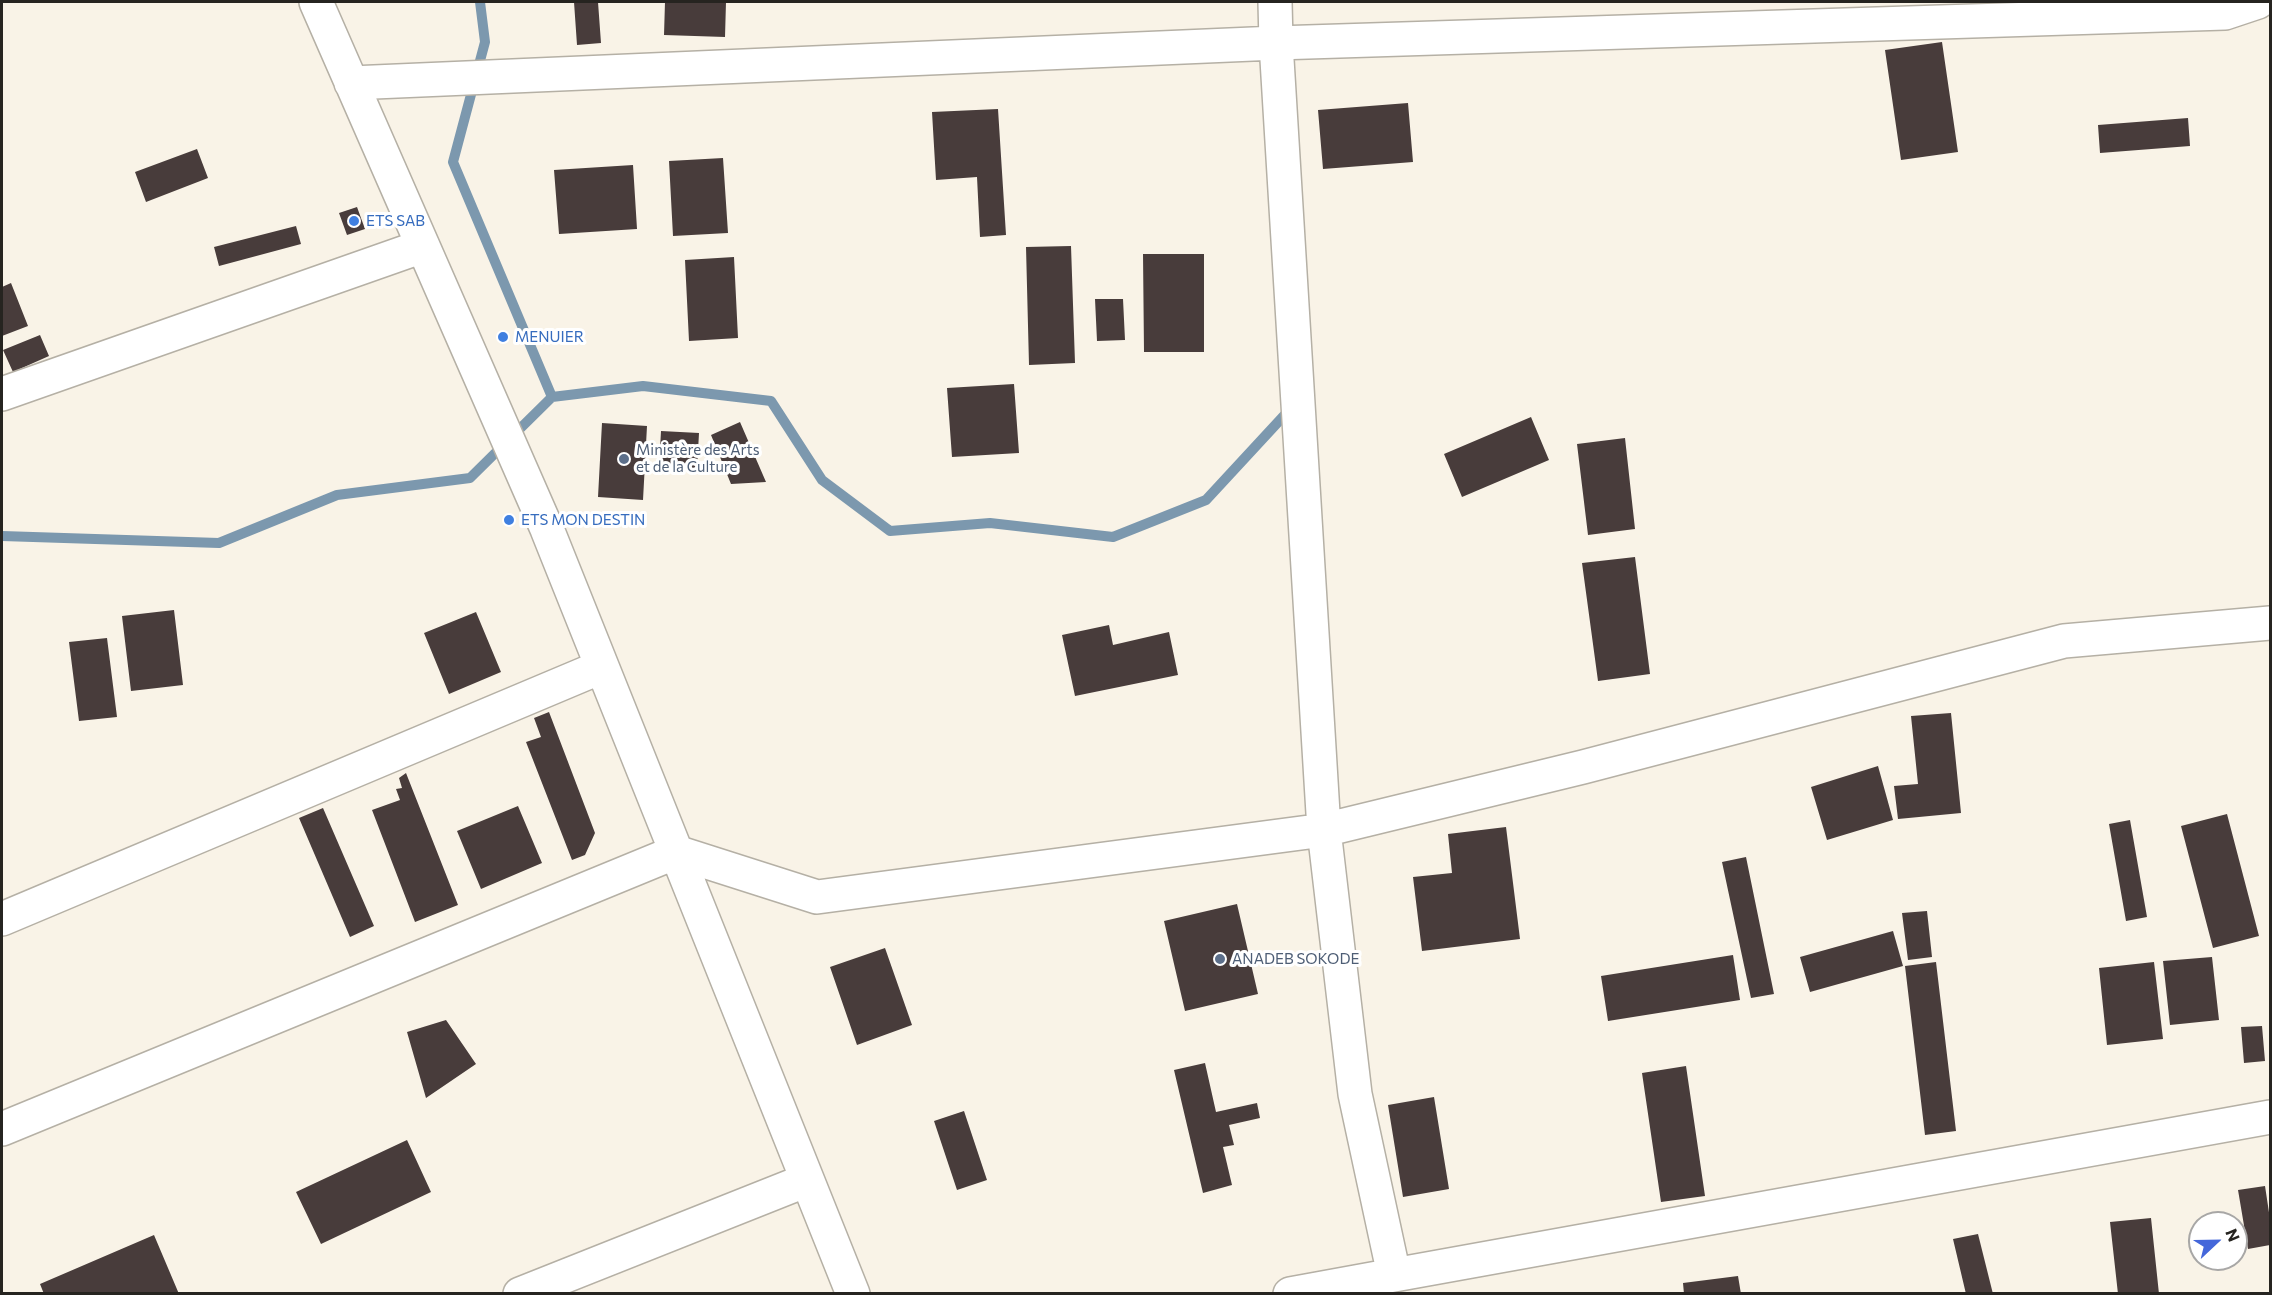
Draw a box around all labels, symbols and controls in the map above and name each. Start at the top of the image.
place label: ETS SAB [366,212,425,230]
marker: ETS SAB [347,214,361,228]
place label: MENUIER [515,328,584,346]
marker: MENUIER [496,330,510,344]
place label: Ministère des Arts et de la Culture [636,441,760,476]
marker: Ministère des Arts et de la Culture [617,452,631,466]
place label: ETS MON DESTIN [521,511,645,529]
marker: ETS MON DESTIN [502,513,516,527]
place label: ANADEB SOKODE [1232,950,1359,968]
marker: ANADEB SOKODE [1213,952,1227,966]
north arrow [2188,1211,2248,1271]
text: N [2222,1226,2244,1244]

